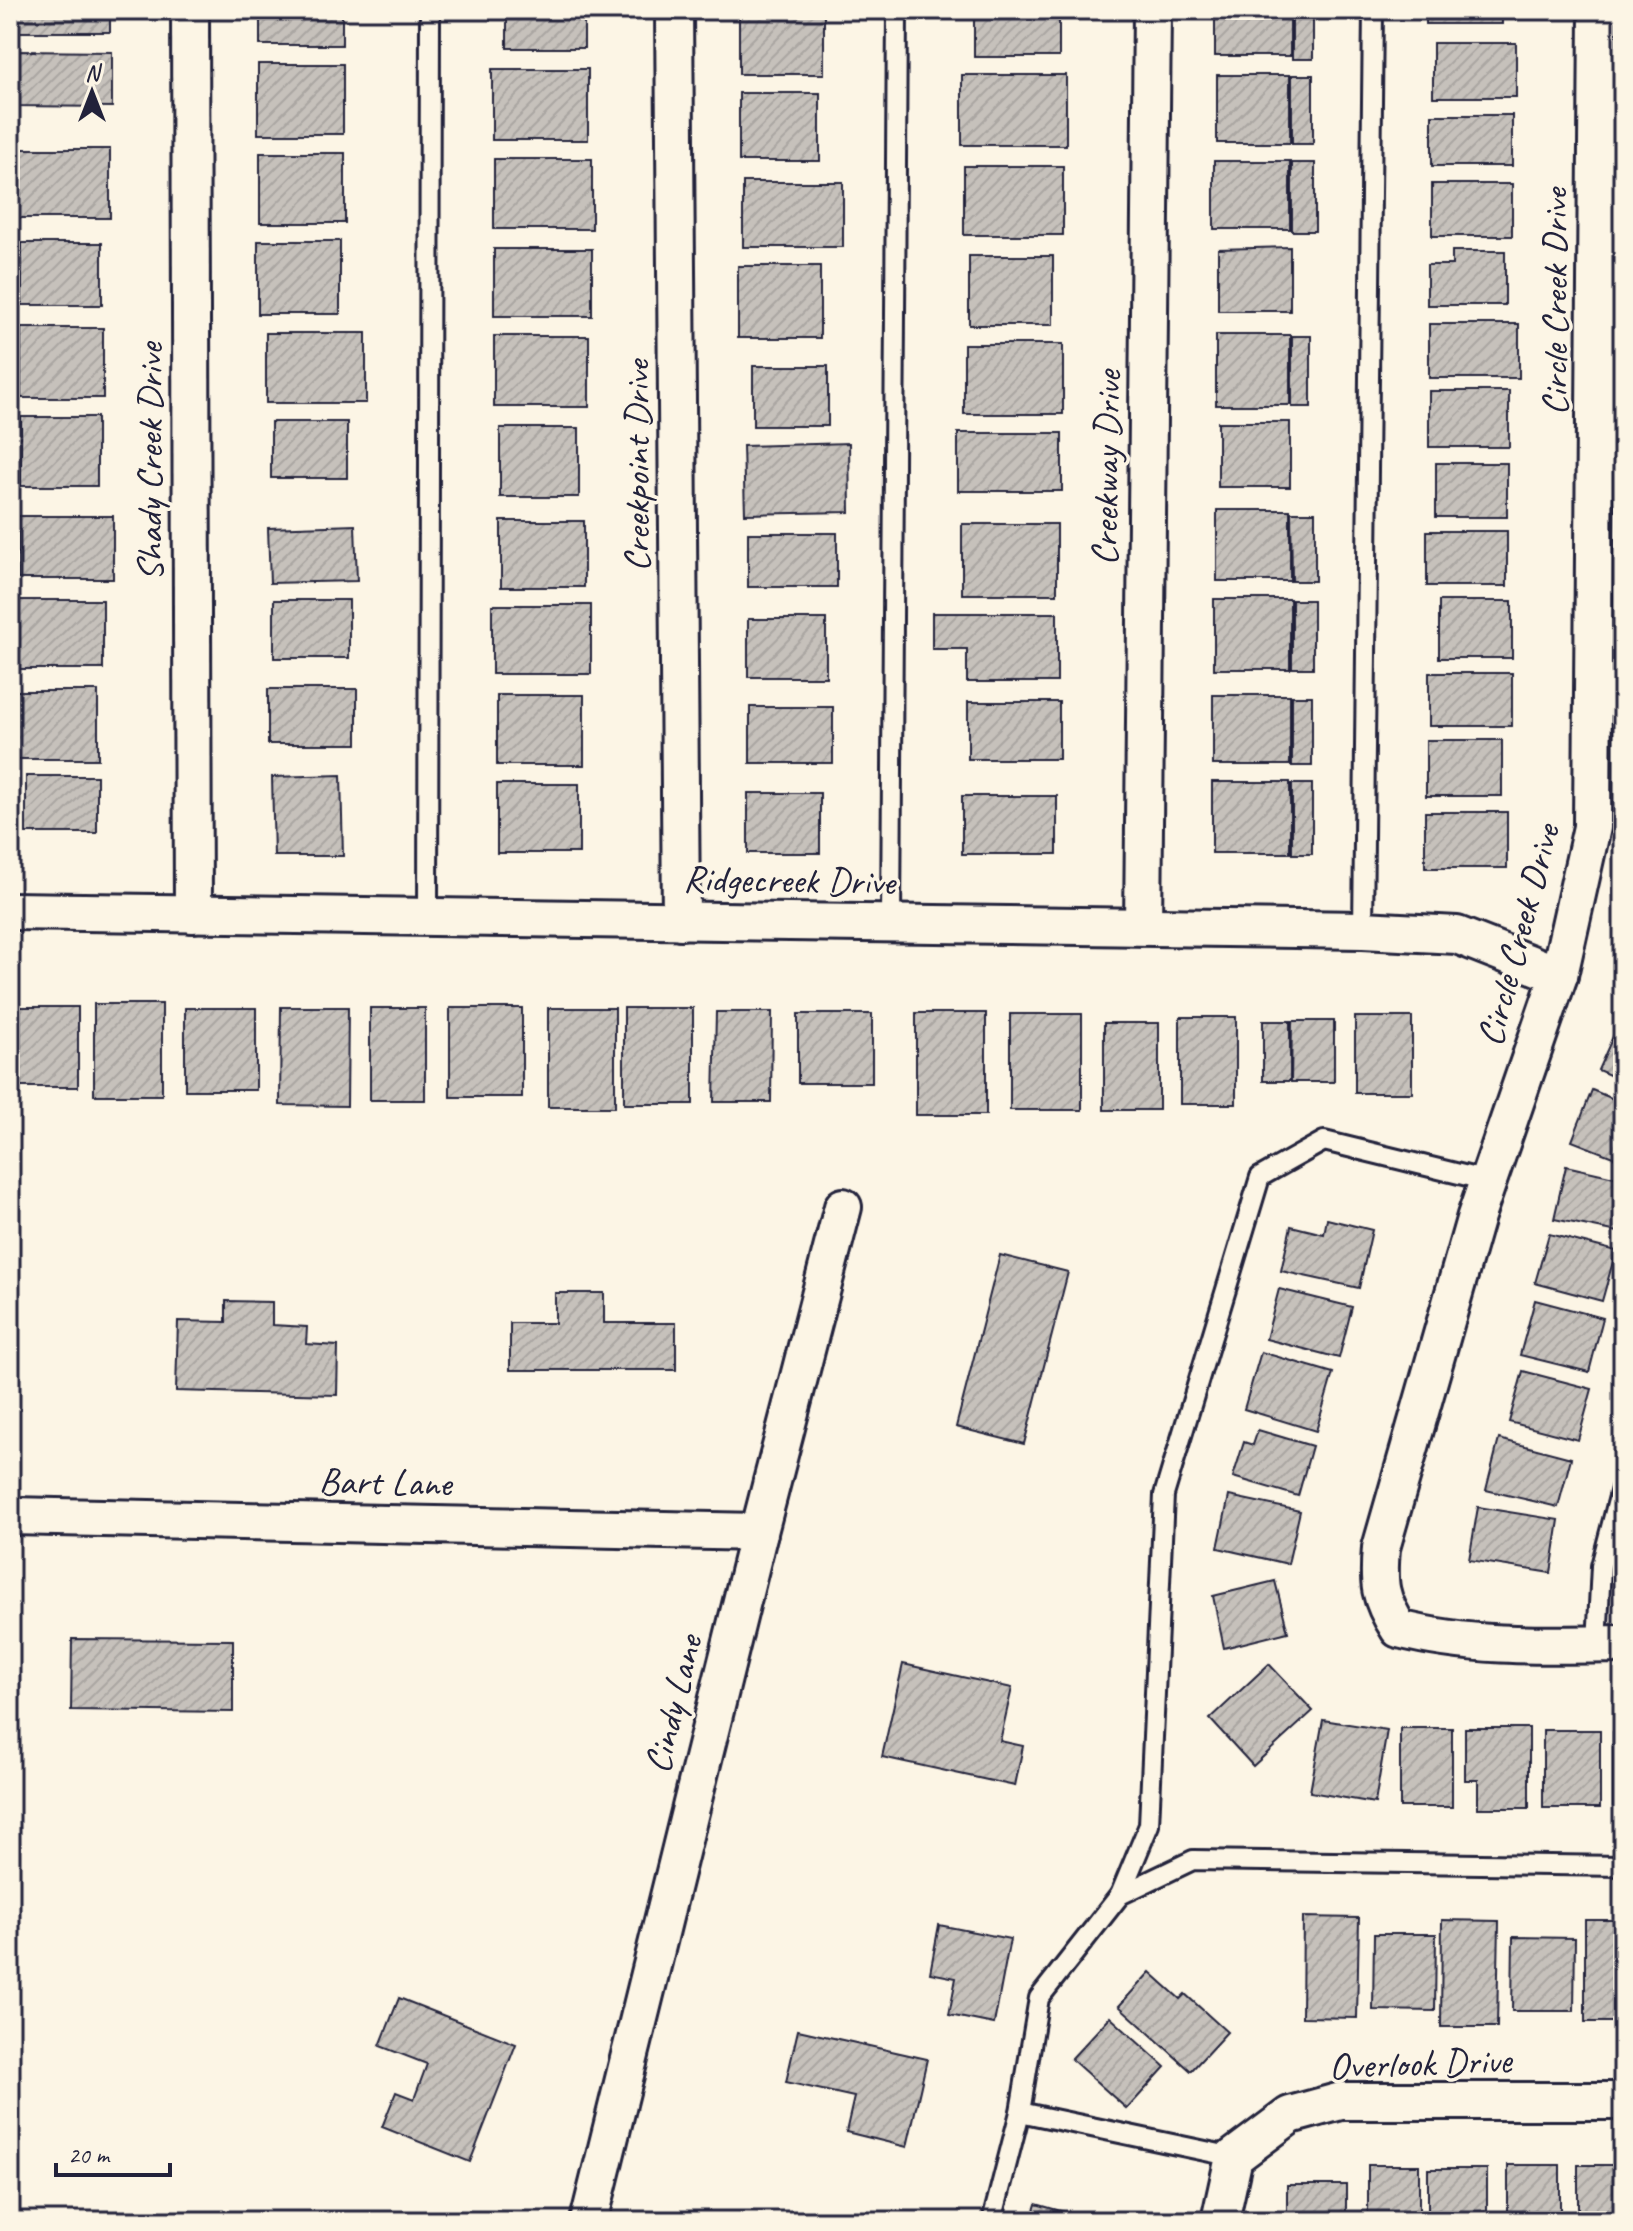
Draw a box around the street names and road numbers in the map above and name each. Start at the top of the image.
street label: Circle Creek Drive [1531,186,1578,416]
street label: Shady Creek Drive [126,340,173,581]
street label: Creekpoint Drive [613,358,660,572]
street label: Creekway Drive [1081,367,1131,566]
street label: Circle Creek Drive [1466,817,1571,1051]
street label: Ridgecreek Drive [683,855,898,905]
street label: Bart Lane [318,1457,454,1507]
street label: Cindy Lane [633,1628,713,1778]
street label: Overlook Drive [1328,2036,1515,2090]

